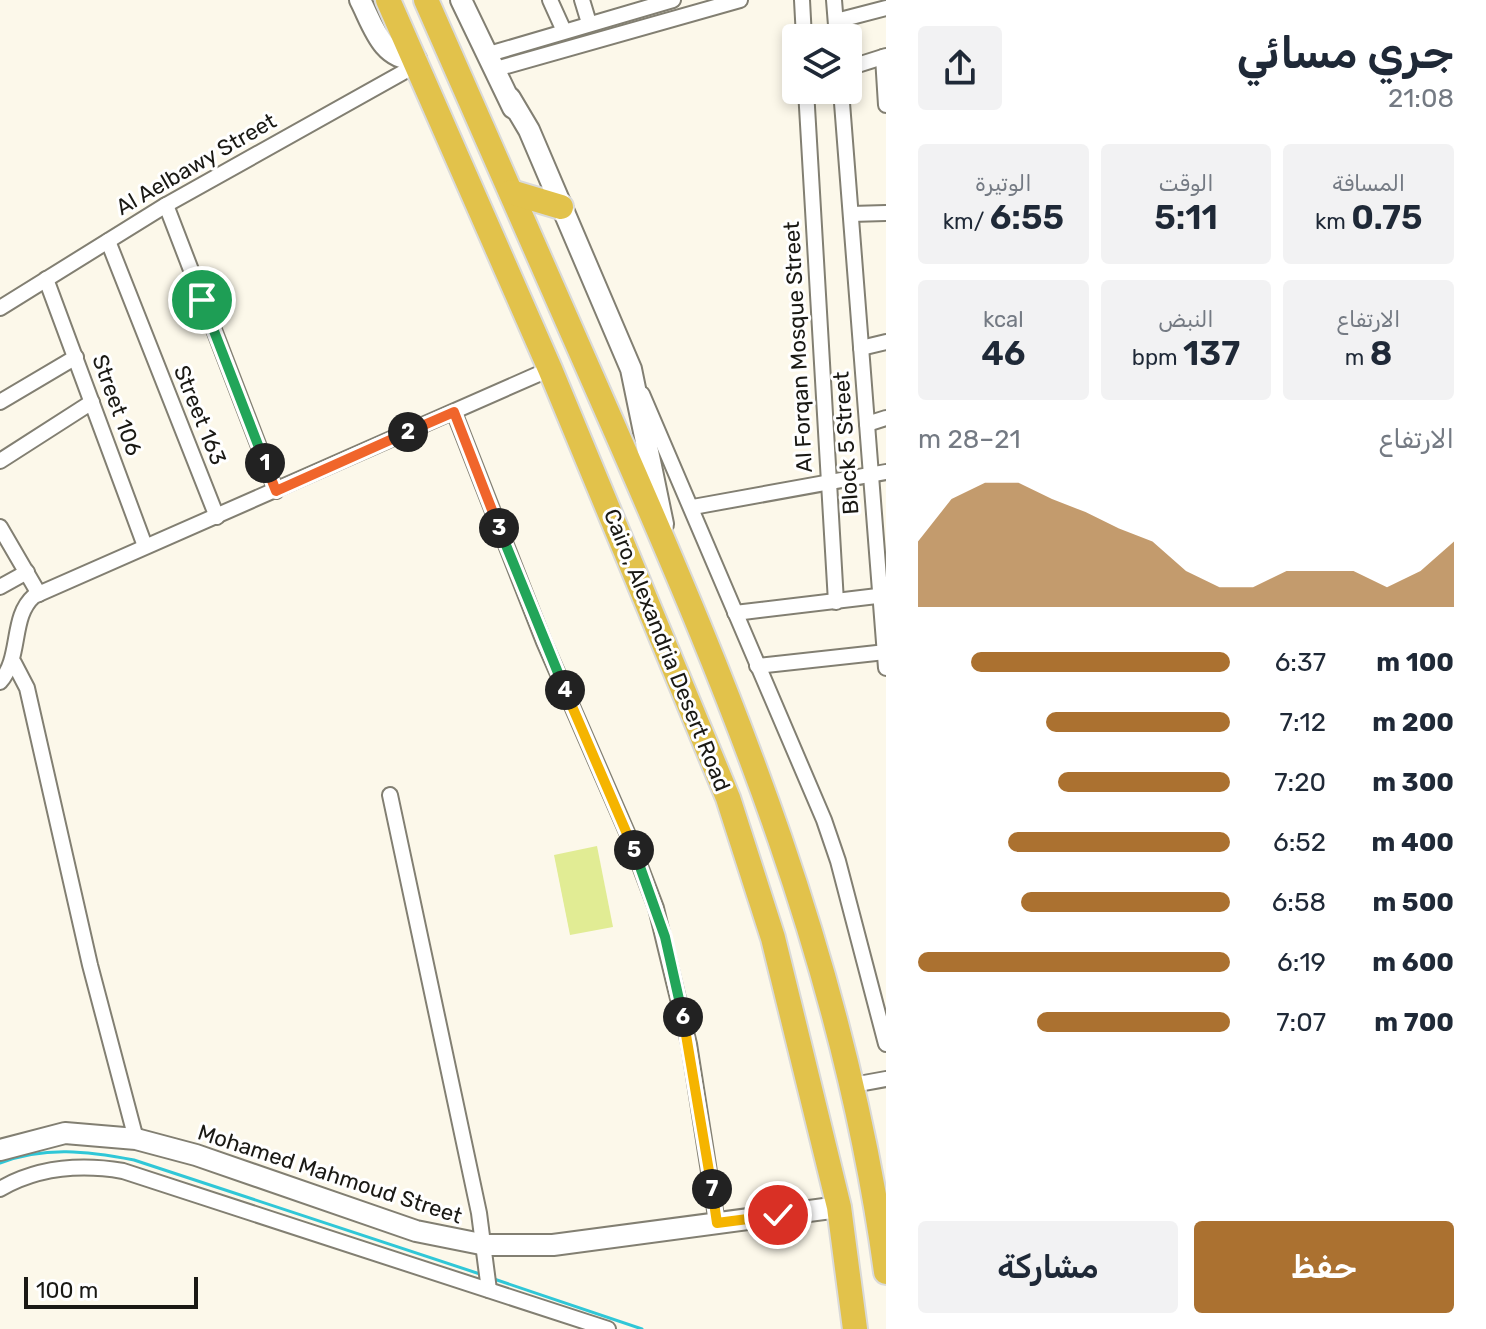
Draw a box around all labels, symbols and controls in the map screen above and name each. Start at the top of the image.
map controls [782,24,862,104]
button: layers [782,24,862,104]
button: share [918,26,1002,110]
text: جري مسائي [1237,27,1454,79]
text: 21:08 [1388,83,1454,114]
street label: Al Aelbawy Street [111,107,281,221]
text: الوتيرة [975,170,1032,197]
text: الوقت [1158,170,1214,197]
text: المسافة [1332,170,1405,197]
text: 6:55 [990,197,1064,238]
text: 5:11 [1154,197,1218,238]
text: 0.75 [1351,197,1422,238]
text: /km [943,208,990,235]
text: km [1315,208,1351,235]
street label: Al Forqan Mosque Street [778,220,818,473]
pin [168,266,236,334]
icon: arrive [180,278,224,322]
text: kcal [983,306,1024,333]
text: النبض [1158,306,1214,333]
text: الارتفاع [1337,306,1400,333]
text: 46 [981,333,1026,374]
text: 137 [1183,333,1240,374]
text: 8 [1370,333,1392,374]
text: bpm [1132,344,1183,371]
text: m [1345,344,1370,371]
street label: Street 106 [86,351,148,459]
street label: Street 163 [168,361,232,469]
street label: Block 5 Street [828,370,864,515]
pin: 2 [388,412,428,452]
text: 2 [401,418,415,445]
text: 21–28 m [918,424,1021,455]
text: الارتفاع [1379,424,1454,455]
pin: 1 [245,443,285,483]
text: 1 [260,449,270,476]
street label: Cairo, Alexandria Desert Road [598,505,736,795]
pin: 3 [479,508,519,548]
text: 3 [492,514,506,541]
text: 6:37 [1275,647,1326,678]
text: 100 m [1376,647,1454,678]
pin: 4 [545,670,585,710]
text: 4 [557,676,573,703]
text: 7:12 [1280,707,1326,738]
text: 200 m [1372,707,1454,738]
text: 7:20 [1274,767,1326,798]
text: 300 m [1372,767,1454,798]
text: 6:52 [1273,827,1326,858]
text: 400 m [1372,827,1454,858]
pin: 5 [614,830,654,870]
text: 5 [627,836,641,863]
text: 6:58 [1272,887,1326,918]
text: 500 m [1372,887,1454,918]
text: 6:19 [1277,947,1326,978]
text: 600 m [1372,947,1454,978]
pin: 6 [663,997,703,1037]
text: 6 [676,1003,690,1030]
text: 7:07 [1276,1007,1326,1038]
text: 700 m [1374,1007,1454,1038]
street label: Mohamed Mahmoud Street [194,1118,466,1230]
pin: 7 [692,1169,732,1209]
text: 7 [706,1175,718,1202]
pin [744,1181,812,1249]
icon: check [756,1193,800,1237]
button: مشاركة [918,1221,1178,1313]
button: حفظ [1194,1221,1454,1313]
scale bar [24,1273,198,1309]
text: 100 m [36,1277,98,1304]

